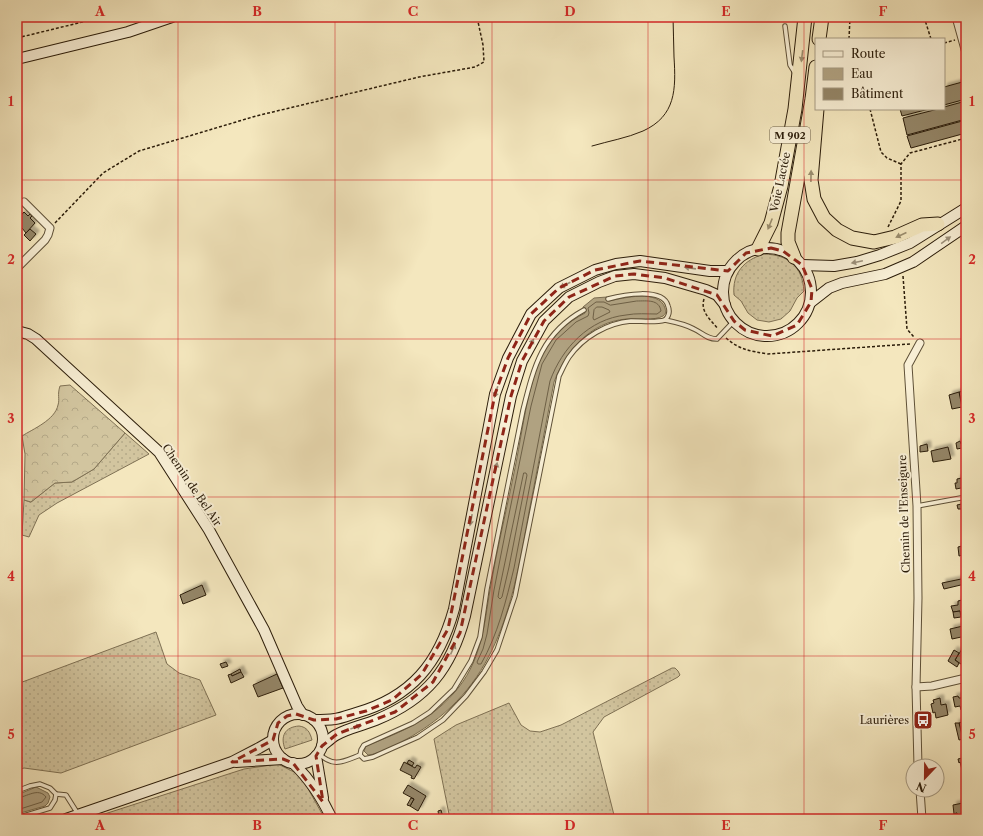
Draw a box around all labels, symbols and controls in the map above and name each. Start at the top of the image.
text: A [94,3,106,19]
text: B [252,3,262,19]
text: C [408,3,418,19]
text: D [564,3,576,19]
text: E [721,3,731,19]
text: F [879,3,888,19]
legend [815,38,945,110]
text: Route [851,46,886,61]
one-way arrow [798,50,805,62]
text: Eau [851,66,874,81]
text: Bâtiment [851,86,904,101]
text: 1 [8,93,14,109]
text: 1 [969,93,975,109]
road number: M 902 [770,127,810,143]
street label: Voie Lactée [767,151,793,214]
one-way arrow [808,169,814,182]
one-way arrow [766,219,772,231]
one-way arrow [895,232,907,238]
one-way arrow [941,236,951,244]
text: 2 [7,251,15,267]
text: 2 [968,251,976,267]
one-way arrow [850,259,863,265]
one-way arrow [684,265,696,271]
one-way arrow [559,282,571,289]
one-way arrow [528,338,535,350]
one-way arrow [493,386,499,398]
text: 3 [7,410,15,426]
text: 3 [968,410,976,426]
street label: Chemin de Bel Air [159,441,225,529]
street label: Chemin de l'Enseigure [895,455,913,573]
one-way arrow [493,462,499,474]
one-way arrow [468,513,474,526]
text: 4 [7,568,15,584]
text: 4 [968,568,976,584]
one-way arrow [451,642,457,654]
bus stop icon: Laurières [912,709,934,731]
place label: Laurières [860,713,909,727]
one-way arrow [350,724,362,730]
text: 5 [7,726,15,742]
text: 5 [968,726,976,742]
north arrow [905,758,945,798]
text: N [914,779,928,796]
text: A [94,817,106,833]
text: B [252,817,262,833]
text: C [408,817,418,833]
text: D [564,817,576,833]
text: E [721,817,731,833]
text: F [879,817,888,833]

